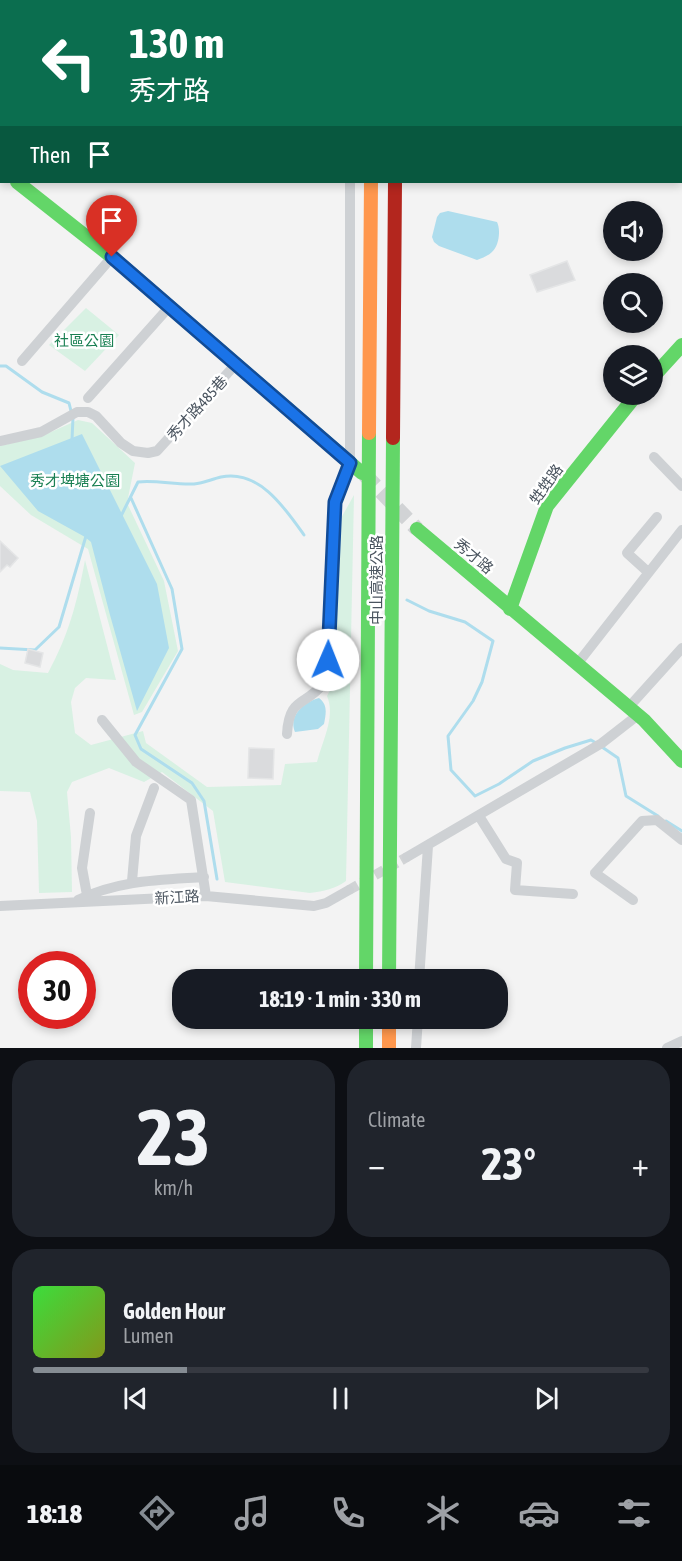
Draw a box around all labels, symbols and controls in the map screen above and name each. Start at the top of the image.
text: 130 m [129,19,224,67]
icon: left [30,24,108,102]
text: 秀才路 [129,75,210,106]
icon: arrive [83,138,116,171]
text: Then [30,142,71,168]
pin [86,195,137,257]
map controls [603,201,663,405]
button: sound [603,201,663,261]
icon: arrive [95,204,128,237]
button: search [603,273,663,333]
park label: 社區公園 [54,332,114,349]
button: layers [603,345,663,405]
street label: 秀才路485巷 [164,372,230,444]
street label: 甡甡路 [526,461,566,507]
park label: 秀才埤塘公園 [30,472,120,489]
street label: 中山高速公路 [368,535,385,625]
street label: 秀才路 [451,535,497,577]
position arrow [296,628,360,692]
street label: 新江路 [154,887,200,907]
speed limit sign: 30 [18,951,96,1029]
text: 18:19 · 1 min · 330 m [259,986,421,1012]
text: 23 [137,1092,210,1182]
text: Climate [368,1108,425,1131]
text: 23° [481,1138,536,1190]
text: − [368,1145,385,1183]
text: + [632,1145,649,1183]
text: km/h [154,1176,193,1199]
text: Golden Hour [123,1298,225,1324]
text: Lumen [123,1324,174,1347]
icon: previous [119,1382,152,1415]
icon: pause [324,1382,357,1415]
icon: next [530,1382,563,1415]
icon: directions [136,1492,178,1534]
icon: music [231,1492,273,1534]
icon: phone [327,1492,369,1534]
icon: climate [422,1492,464,1534]
icon: car [518,1492,560,1534]
icon: filters [613,1492,655,1534]
text: 18:18 [27,1498,82,1529]

